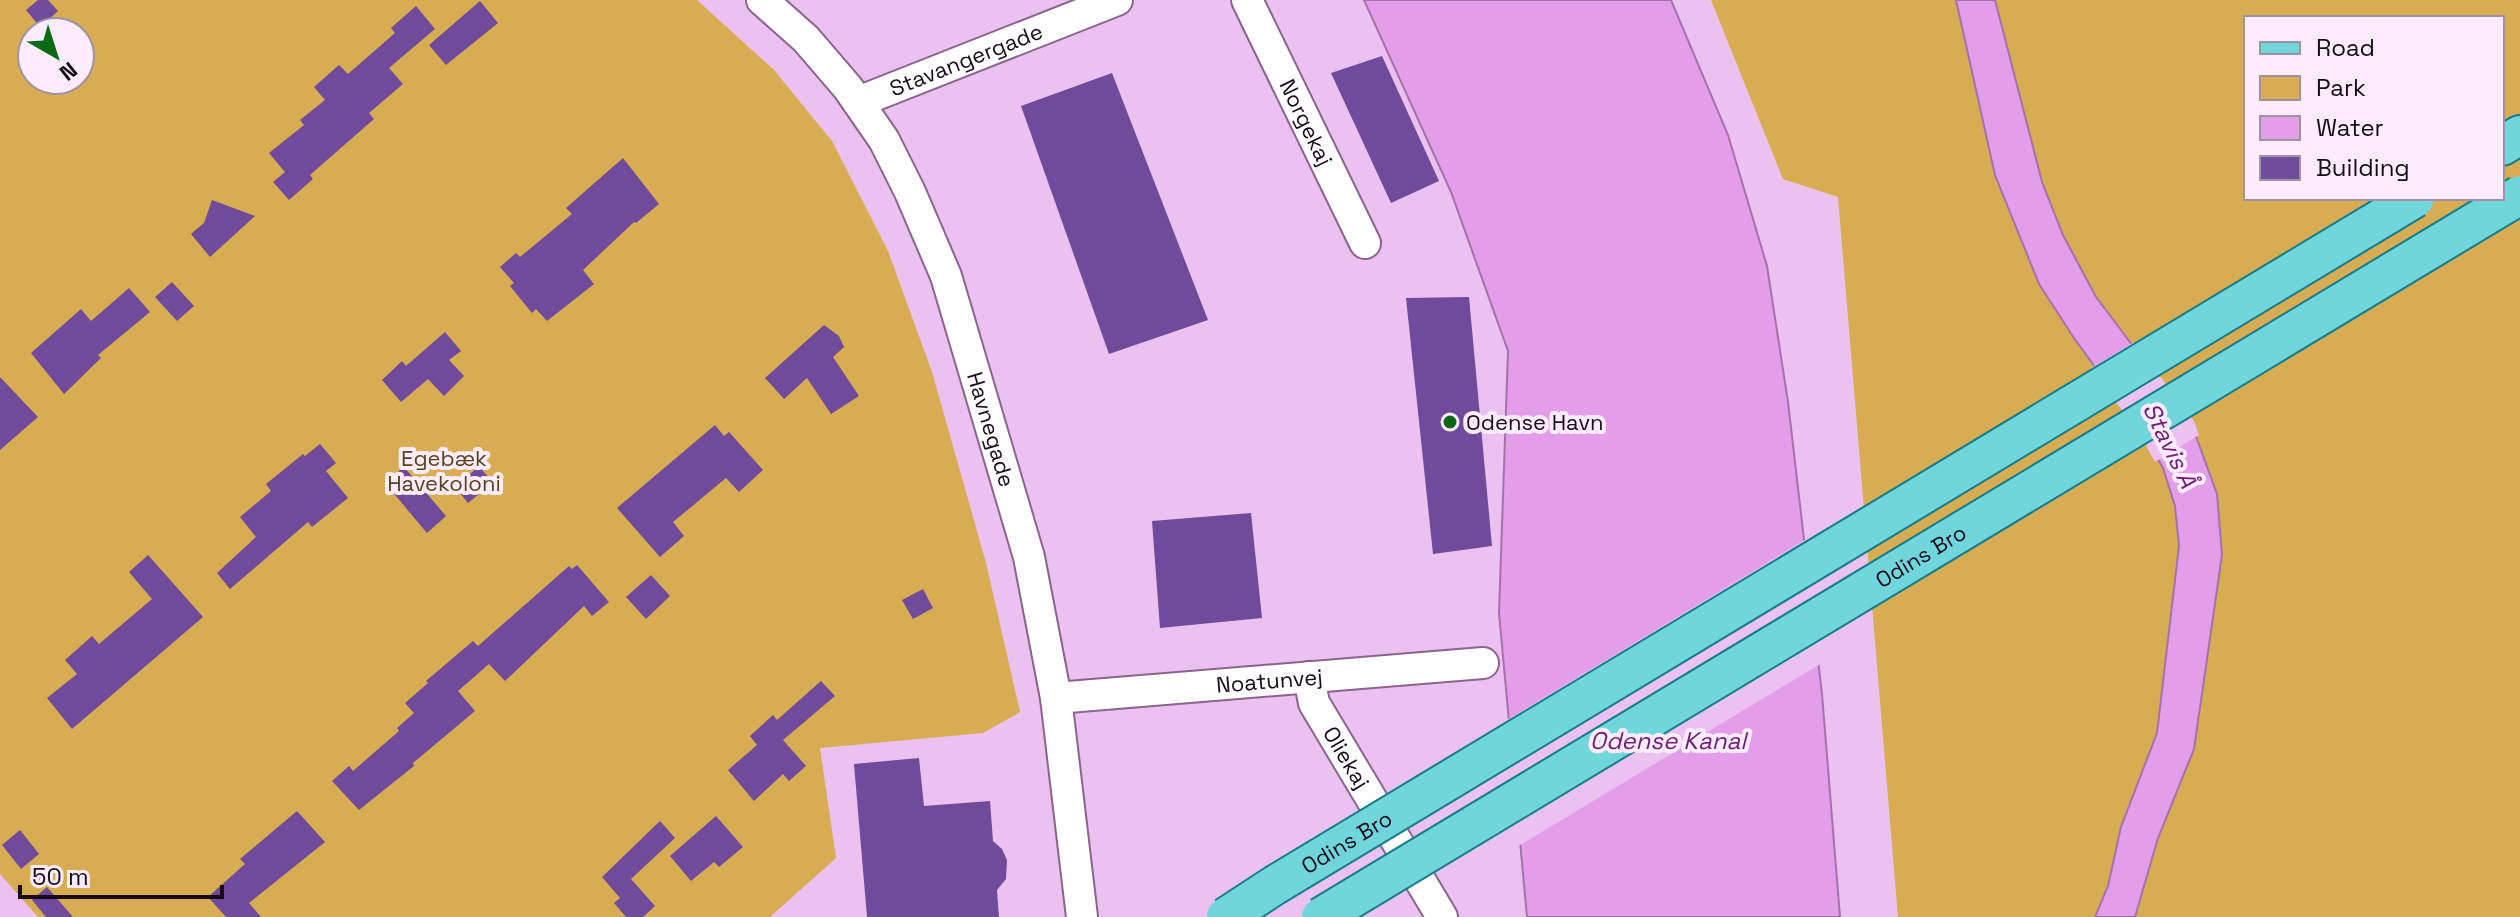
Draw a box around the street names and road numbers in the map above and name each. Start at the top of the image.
street label: Stavangergade [885,17,1046,102]
street label: Norgekaj [1274,74,1339,170]
street label: Havnegade [961,369,1022,490]
street label: Odins Bro [1870,518,1971,594]
street label: Noatunvej [1215,662,1324,699]
street label: Oliekaj [1317,721,1376,794]
street label: Odins Bro [1296,804,1397,880]

